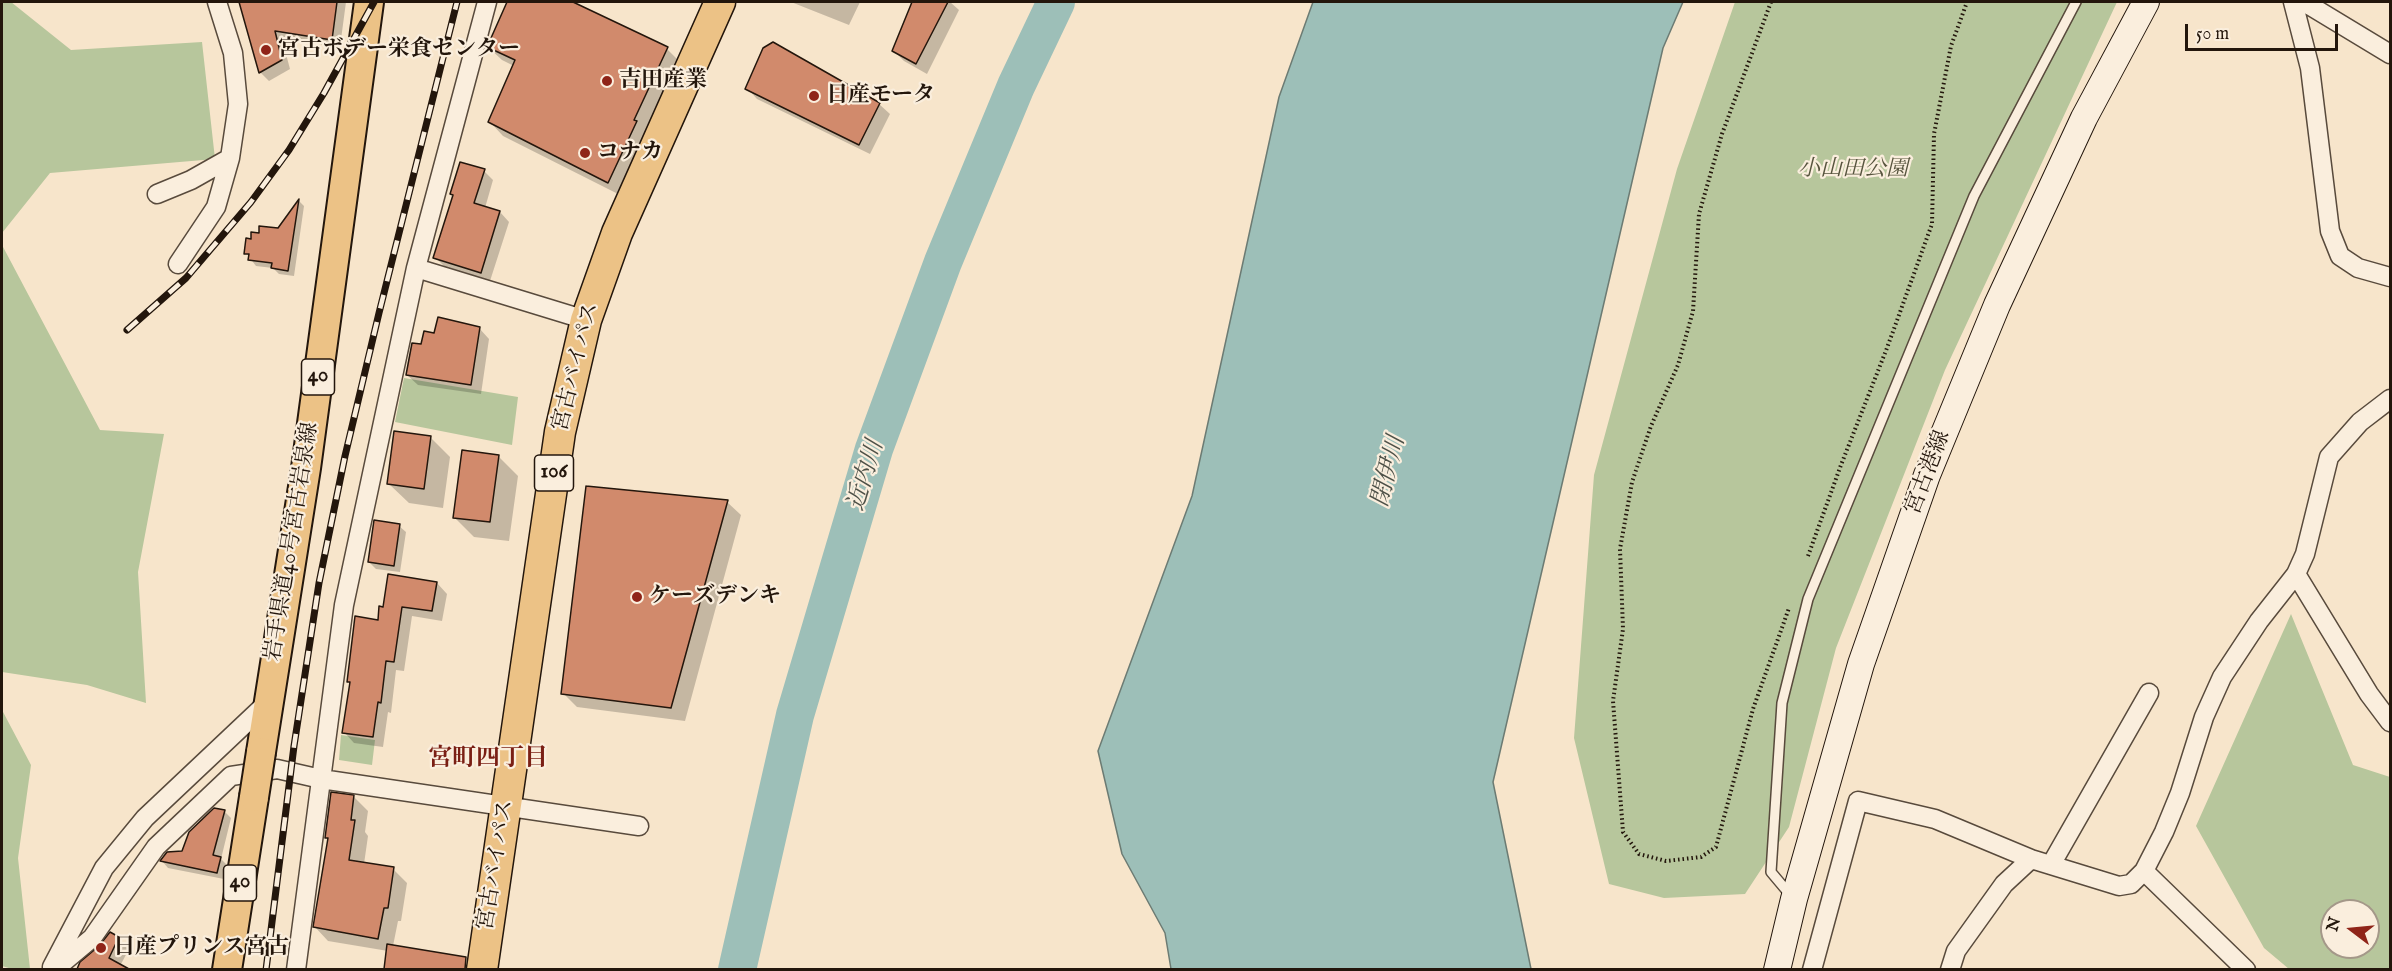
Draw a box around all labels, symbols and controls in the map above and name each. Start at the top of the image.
scale bar [2188,12,2341,50]
text: 50 m [2196,23,2229,46]
place label: 宮古ボデー栄食センター [278,37,520,63]
marker: 宮古ボデー栄食センター [259,43,273,57]
place label: 吉田産業 [619,68,707,94]
marker: 吉田産業 [600,74,614,88]
place label: 日産モータ [826,83,935,109]
marker: 日産モータ [807,89,821,103]
place label: コナカ [597,140,663,166]
marker: コナカ [578,146,592,160]
park label: 小山田公園 [1798,157,1908,183]
street label: 宮古バイパス [548,300,606,434]
road number: 40 [302,359,334,395]
street label: 岩手県道40号宮古岩泉線 [261,421,325,663]
street label: 宮古港線 [1901,427,1957,519]
water label: 閉伊川 [1367,434,1413,510]
water label: 近内川 [843,437,891,515]
road number: 106 [534,455,574,491]
place label: ケーズデンキ [649,584,781,610]
marker: ケーズデンキ [630,590,644,604]
district label: 宮町四丁目 [428,746,548,774]
street label: 宮古バイパス [474,798,520,932]
road number: 40 [224,865,256,901]
north arrow [2320,899,2380,959]
text: N [2323,915,2346,934]
place label: 日産プリンス宮古 [113,935,289,961]
marker: 日産プリンス宮古 [94,941,108,955]

